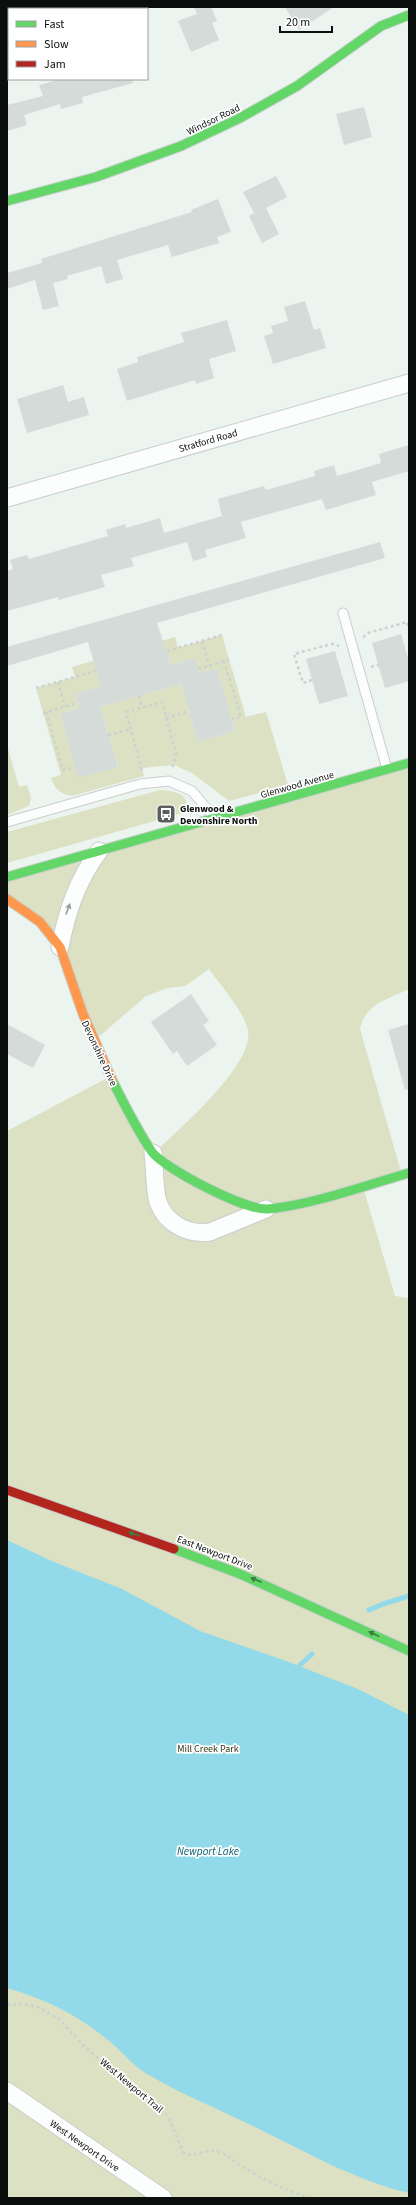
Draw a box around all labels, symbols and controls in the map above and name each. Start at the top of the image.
legend [8,8,148,80]
scale bar [280,8,332,34]
text: 20 m [286,14,310,31]
text: Fast [44,16,64,33]
text: Slow [44,36,69,53]
text: Jam [44,56,66,73]
street label: Windsor Road [184,101,243,139]
street label: Stratford Road [177,426,239,456]
street label: Glenwood Avenue [259,768,336,802]
place label: Glenwood & Devonshire North [180,802,258,828]
bus stop icon: Glenwood & Devonshire North [155,803,177,825]
one-way arrow [66,902,72,914]
street label: Devonshire Drive [78,1018,120,1088]
one-way arrow [128,1531,140,1537]
street label: East Newport Drive [175,1532,254,1574]
one-way arrow [250,1577,261,1583]
one-way arrow [368,1631,380,1637]
park label: Mill Creek Park [177,1742,239,1756]
water label: Newport Lake [177,1844,239,1859]
street label: West Newport Trail [97,2055,166,2117]
street label: West Newport Drive [47,2116,122,2175]

